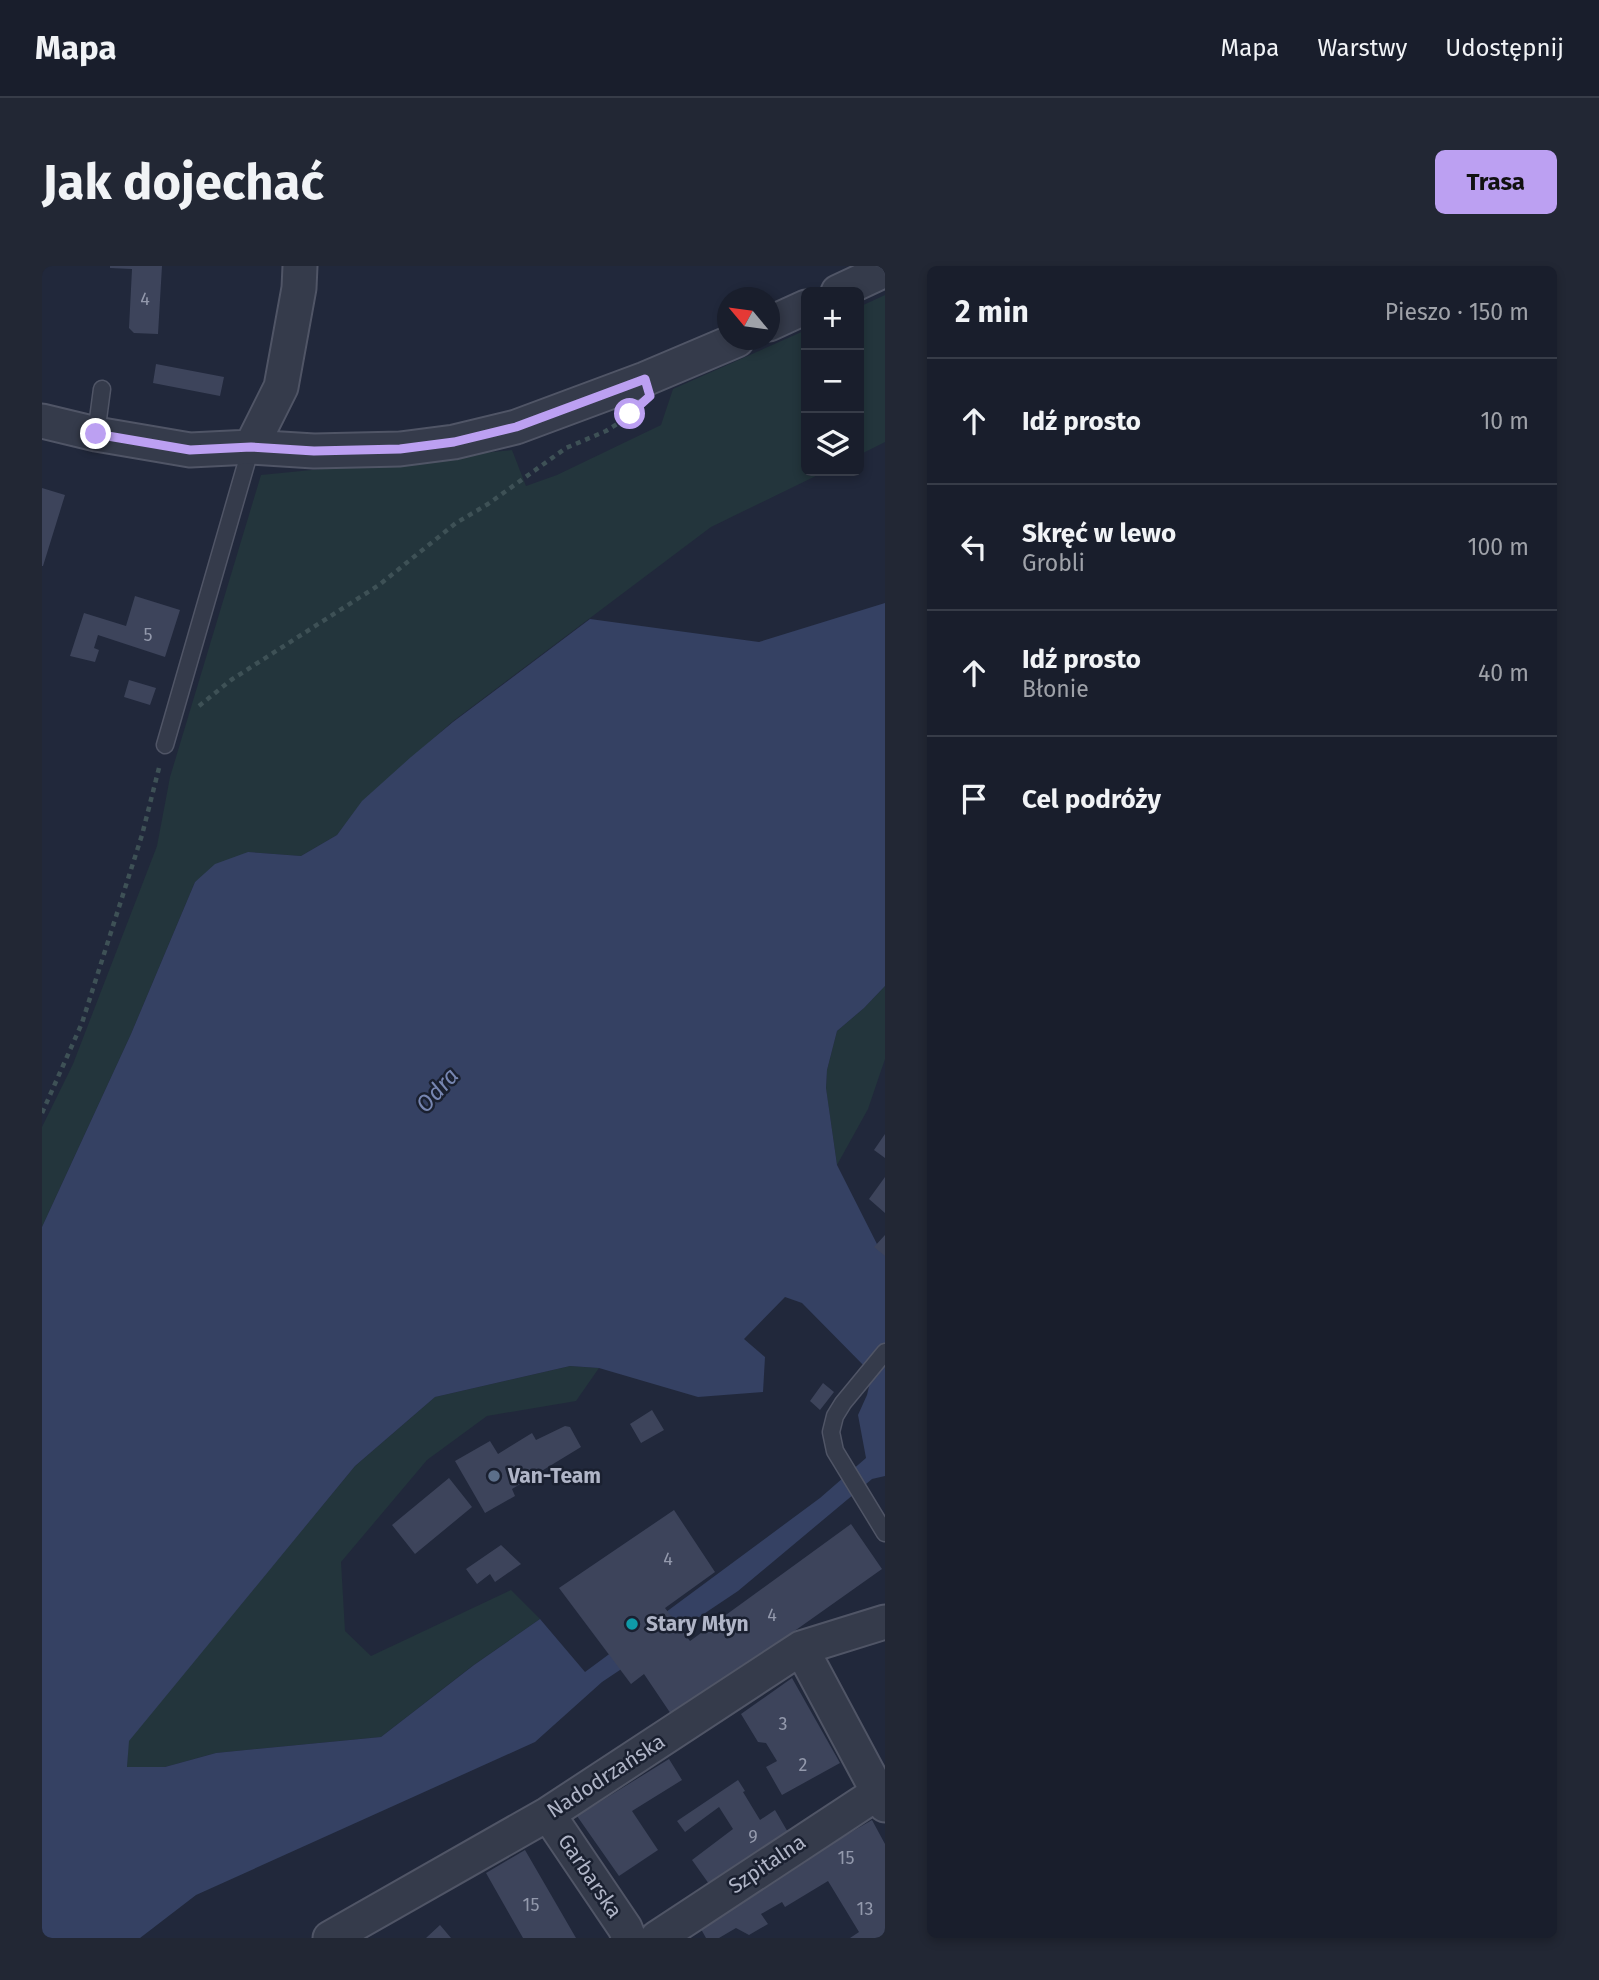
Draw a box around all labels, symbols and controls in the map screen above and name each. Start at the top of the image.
text: Mapa [35,28,116,68]
text: Mapa [1221,34,1279,62]
text: Warstwy [1317,34,1407,62]
text: Udostępnij [1445,34,1564,62]
button: Trasa [1435,150,1557,214]
text: Jak dojechać [42,153,324,212]
north arrow [717,287,780,350]
map controls [801,287,864,476]
button: + [801,287,864,350]
house number: 4 [140,288,150,310]
text: 2 min [955,294,1029,330]
text: Pieszo · 150 m [1385,298,1529,326]
button: − [801,350,864,413]
route start [614,398,645,429]
icon: ahead [955,402,993,440]
text: Idź prosto [1022,406,1141,437]
text: 10 m [1480,407,1529,435]
button: layers [801,413,864,476]
route end [80,418,111,449]
text: Skręć w lewo [1022,518,1176,549]
icon: left [955,528,993,566]
text: 100 m [1468,533,1529,561]
text: Grobli [1022,549,1085,577]
house number: 5 [143,624,153,646]
text: Idź prosto [1022,644,1141,675]
icon: ahead [955,654,993,692]
text: 40 m [1478,659,1529,687]
text: Błonie [1022,675,1089,703]
icon: arrive [955,780,993,818]
text: Cel podróży [1022,784,1161,815]
water label: Odra [410,1062,464,1118]
place label: Van-Team [507,1463,601,1489]
marker: Van-Team [486,1468,502,1484]
house number: 4 [663,1548,673,1570]
house number: 4 [767,1604,777,1626]
place label: Stary Młyn [646,1611,749,1637]
marker: Stary Młyn [624,1616,640,1632]
house number: 3 [779,1713,787,1735]
street label: Nadodrzańska [542,1728,670,1824]
house number: 2 [799,1754,808,1776]
house number: 9 [748,1826,758,1848]
street label: Garbarska [552,1829,628,1923]
street label: Szpitalna [724,1829,810,1899]
house number: 15 [838,1847,854,1869]
house number: 15 [523,1894,539,1916]
house number: 13 [857,1898,873,1920]

